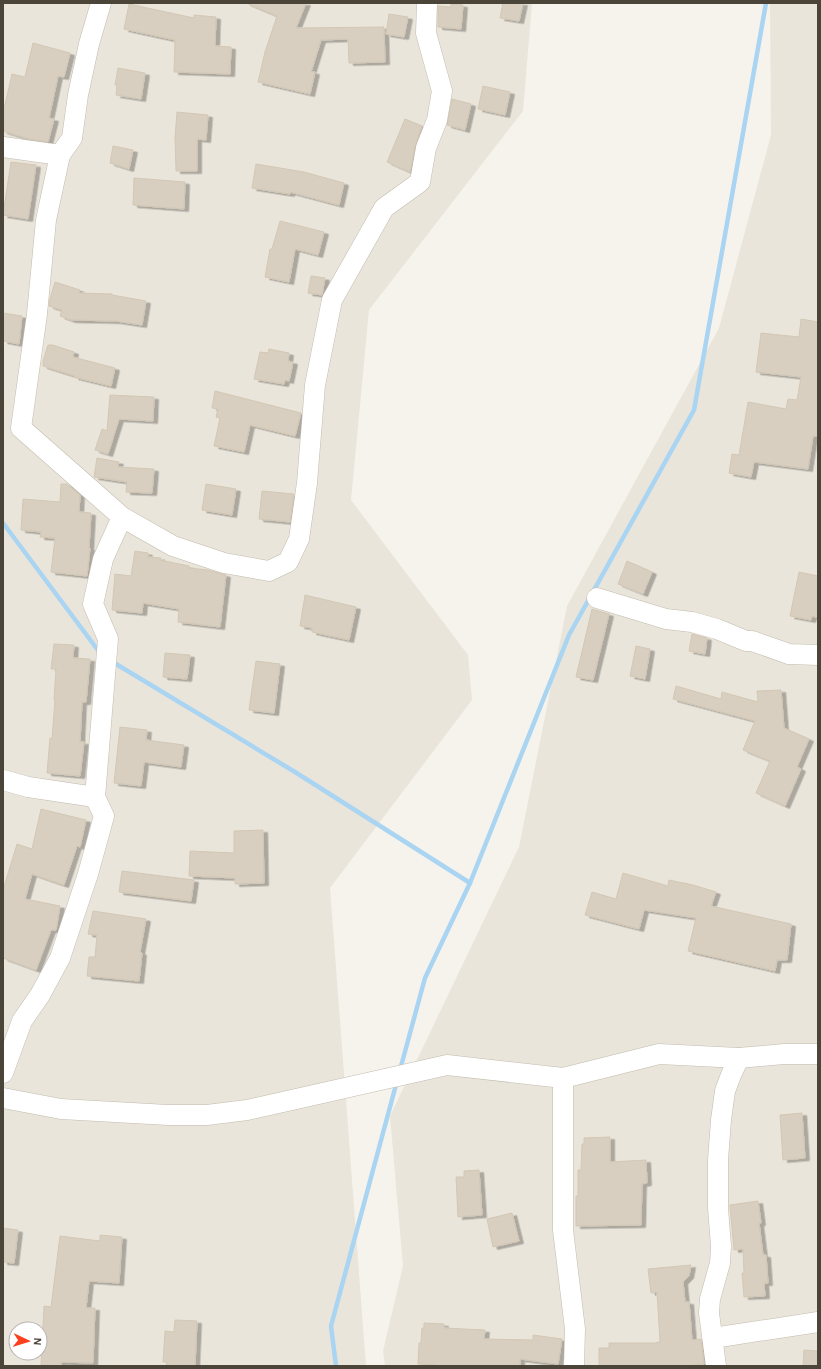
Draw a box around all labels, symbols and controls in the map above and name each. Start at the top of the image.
north arrow [8,1321,48,1361]
text: N [32,1337,43,1346]

